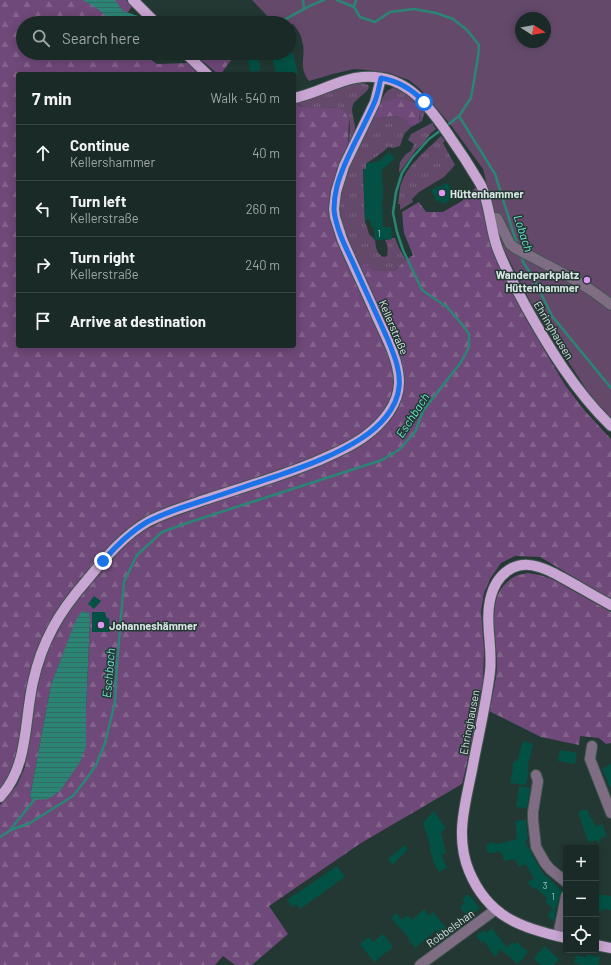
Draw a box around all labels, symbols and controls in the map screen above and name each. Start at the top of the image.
north arrow [515,12,551,48]
search box [16,16,296,60]
icon: search [30,27,52,49]
text: Search here [62,29,140,47]
text: 7 min [32,88,72,108]
text: Walk · 540 m [211,90,280,106]
route start [415,93,433,111]
text: Continue [70,136,130,154]
icon: ahead [32,142,54,164]
text: 40 m [252,145,280,161]
text: Kellershammer [70,154,155,170]
place label: Hüttenhammer [450,187,524,200]
marker: Hüttenhammer [437,188,447,198]
text: Turn left [70,192,126,210]
icon: left [32,198,54,220]
text: 260 m [246,201,280,217]
text: Kellerstraße [70,210,139,226]
water label: Lobach [511,213,537,253]
house number: 1 [377,228,381,239]
text: Turn right [70,248,135,266]
icon: right [32,254,54,276]
text: 240 m [245,257,280,273]
text: Kellerstraße [70,266,139,282]
place label: Wanderparkplatz Hüttenhammer [496,268,580,294]
marker: Wanderparkplatz Hüttenhammer [582,275,592,285]
street label: Kellerstraße [377,298,411,356]
street label: Ehringhausen [531,298,577,362]
icon: arrive [32,310,54,332]
text: Arrive at destination [70,312,206,330]
water label: Eschbach [393,390,431,440]
route end [94,552,112,570]
place label: Johanneshämmer [109,619,198,632]
marker: Johanneshämmer [96,620,106,630]
water label: Eschbach [99,647,117,699]
street label: Ehringhausen [456,688,482,756]
map controls [563,845,599,953]
button: + [563,845,599,881]
house number: 3 [543,880,548,891]
button: − [563,881,599,917]
house number: 1 [551,891,555,902]
street label: Robbelshan [424,906,476,950]
button: locate [563,917,599,953]

